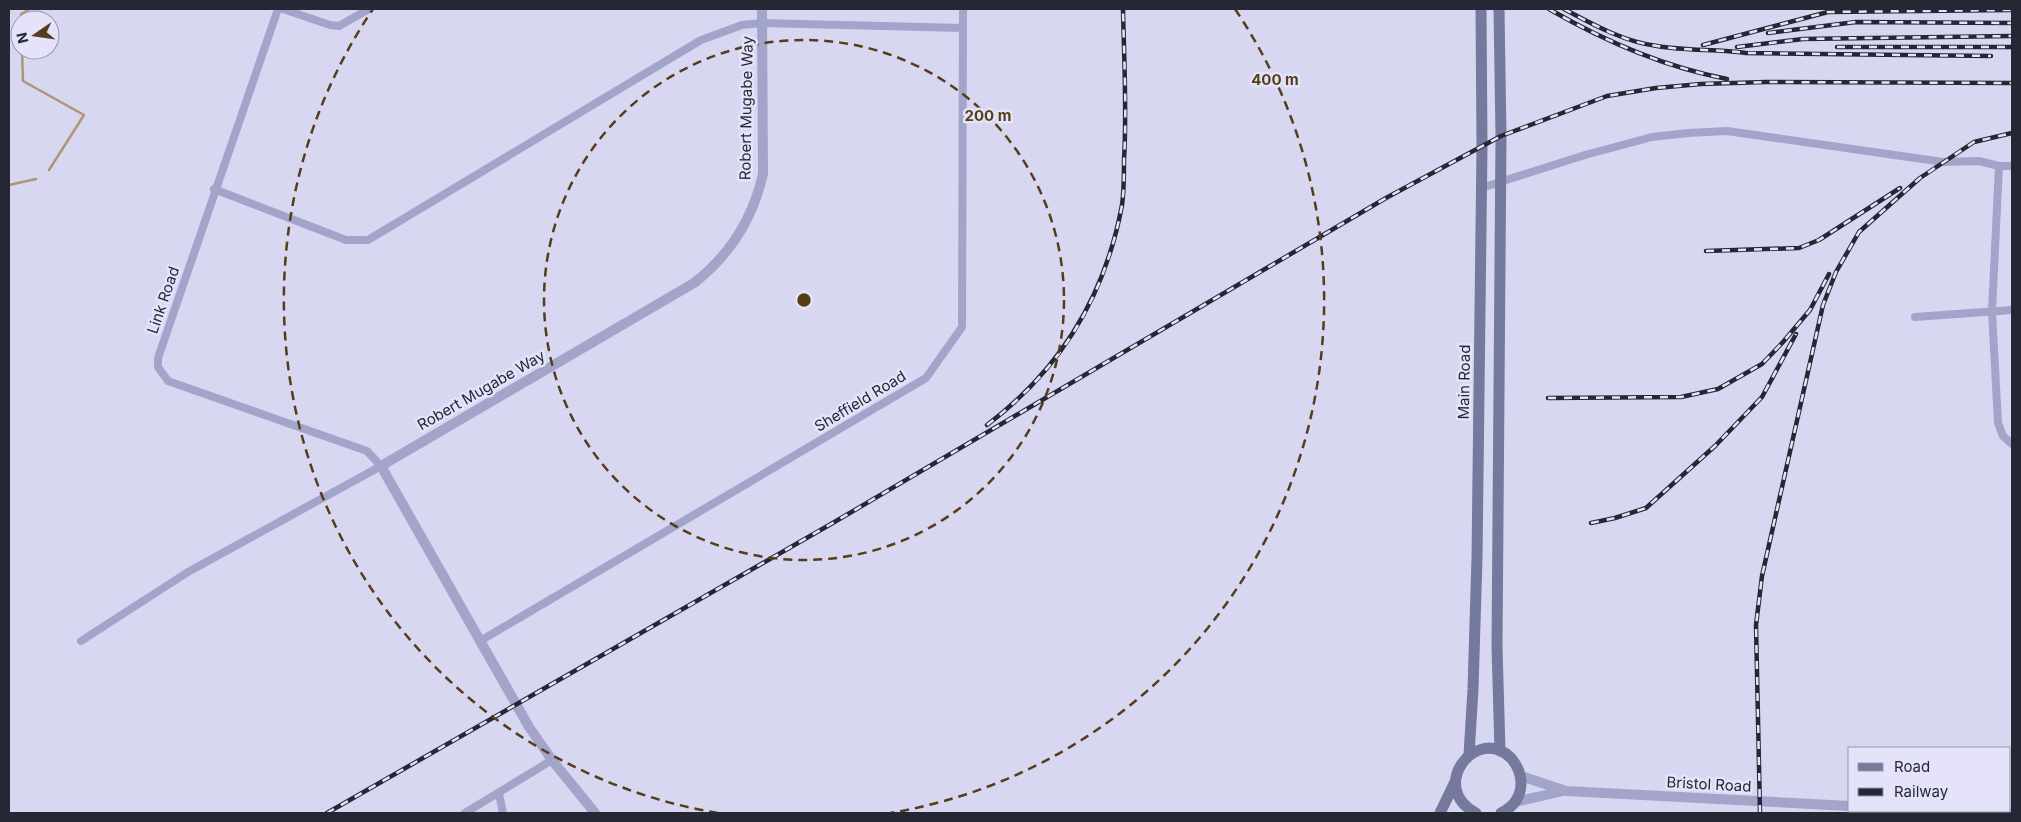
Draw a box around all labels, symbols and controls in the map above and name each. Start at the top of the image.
north arrow [10,10,60,60]
text: N [12,31,31,45]
street label: Robert Mugabe Way [735,35,757,180]
text: 400 m [1251,70,1299,89]
text: 200 m [965,106,1011,125]
street label: Link Road [143,264,183,336]
centre of rings [795,291,813,309]
street label: Main Road [1454,344,1474,420]
street label: Robert Mugabe Way [414,345,549,434]
street label: Sheffield Road [811,366,909,436]
legend [1848,747,2011,812]
text: Road [1894,757,1930,776]
street label: Bristol Road [1666,772,1752,796]
text: Railway [1894,782,1949,801]

